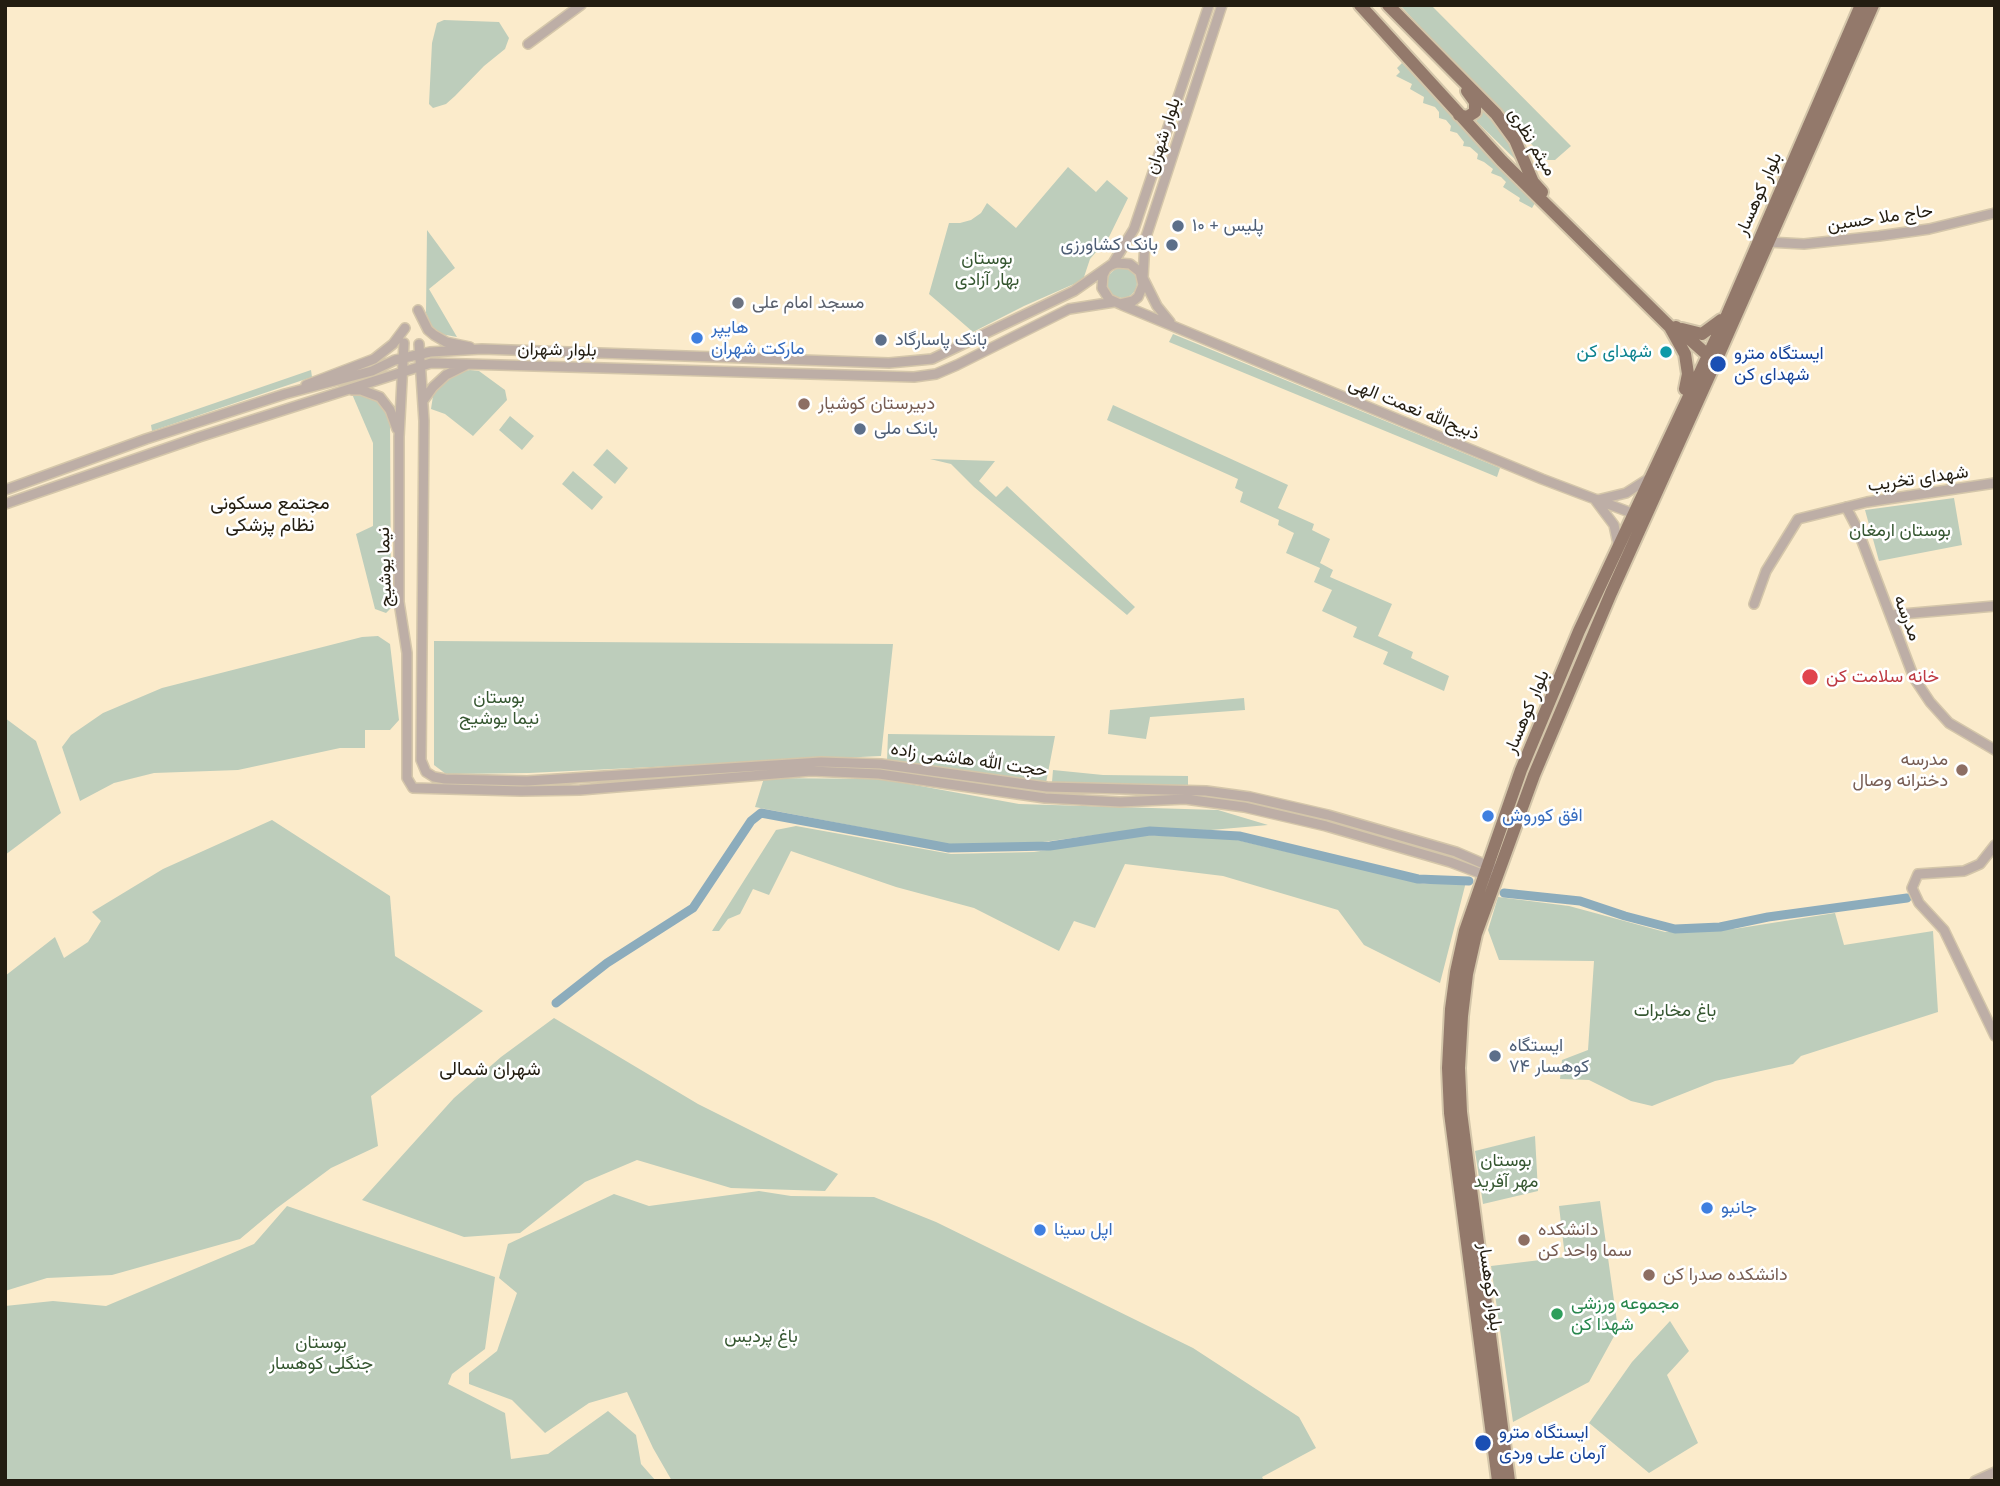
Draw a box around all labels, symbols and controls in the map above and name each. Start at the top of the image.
street label: بلوار شهران [1140,95,1186,177]
street label: میثم نظری [1503,104,1561,180]
street label: بلوار کوهسار [1731,149,1787,239]
street label: حاج ملا حسین [1826,200,1934,236]
place label: پلیس + ۱۰ [1192,215,1264,237]
marker: پلیس + ۱۰ [1170,218,1186,234]
place label: بانک کشاورزی [1060,234,1158,256]
marker: بانک کشاورزی [1164,237,1180,253]
park label: بوستان بهار آزادی [955,248,1019,290]
place label: مسجد امام علی [752,292,864,314]
marker: مسجد امام علی [730,295,746,311]
place label: هایپر مارکت شهران [711,317,805,360]
place label: بانک پاسارگاد [895,329,987,351]
marker: هایپر مارکت شهران [689,330,705,346]
marker: بانک پاسارگاد [873,332,889,348]
street label: بلوار شهران [517,339,597,361]
place label: شهدای کن [1577,341,1652,363]
place label: ایستگاه مترو شهدای کن [1734,343,1824,386]
marker: شهدای کن [1658,344,1674,360]
marker: ایستگاه مترو شهدای کن [1708,354,1728,374]
street label: ذبیح‌الله نعمت الهی [1345,373,1483,445]
place label: دبیرستان کوشیار [818,393,935,415]
marker: دبیرستان کوشیار [796,396,812,412]
place label: بانک ملی [874,418,938,440]
marker: بانک ملی [852,421,868,437]
street label: شهدای تخریب [1866,461,1970,497]
district label: مجتمع مسکونی نظام پزشکی [210,493,330,537]
park label: بوستان ارمغان [1849,520,1951,542]
street label: نیما یوشیج [373,527,397,607]
street label: مدرسه [1888,592,1926,644]
place label: خانه سلامت کن [1826,666,1939,688]
street label: بلوار کوهسار [1500,667,1554,757]
marker: خانه سلامت کن [1800,667,1820,687]
park label: بوستان نیما یوشیج [459,687,539,730]
street label: حجت الله هاشمی زاده [889,738,1049,782]
place label: مدرسه دخترانه وصال [1852,749,1948,792]
marker: مدرسه دخترانه وصال [1954,762,1970,778]
place label: افق کوروش [1502,805,1583,827]
marker: افق کوروش [1480,808,1496,824]
park label: باغ مخابرات [1634,1000,1716,1022]
place label: ایستگاه ۷۴ کوهسار [1509,1035,1589,1078]
marker: ایستگاه ۷۴ کوهسار [1487,1048,1503,1064]
district label: شهران شمالی [439,1059,541,1081]
park label: بوستان مهر آفرید [1474,1150,1538,1192]
place label: جانبو [1721,1197,1757,1219]
marker: جانبو [1699,1200,1715,1216]
place label: اپل سینا [1054,1219,1113,1241]
place label: دانشکده سما واحد کن [1538,1219,1632,1262]
marker: اپل سینا [1032,1222,1048,1238]
marker: دانشکده سما واحد کن [1516,1232,1532,1248]
street label: بلوار کوهسار [1473,1242,1507,1332]
place label: دانشکده صدرا کن [1663,1264,1788,1286]
marker: دانشکده صدرا کن [1641,1267,1657,1283]
place label: مجموعه ورزشی شهدا کن [1571,1293,1679,1336]
marker: مجموعه ورزشی شهدا کن [1549,1306,1565,1322]
park label: باغ پردیس [724,1326,798,1348]
park label: بوستان جنگلی کوهسار [269,1332,373,1374]
place label: ایستگاه مترو آرمان علی وردی [1499,1422,1605,1464]
marker: ایستگاه مترو آرمان علی وردی [1473,1433,1493,1453]

